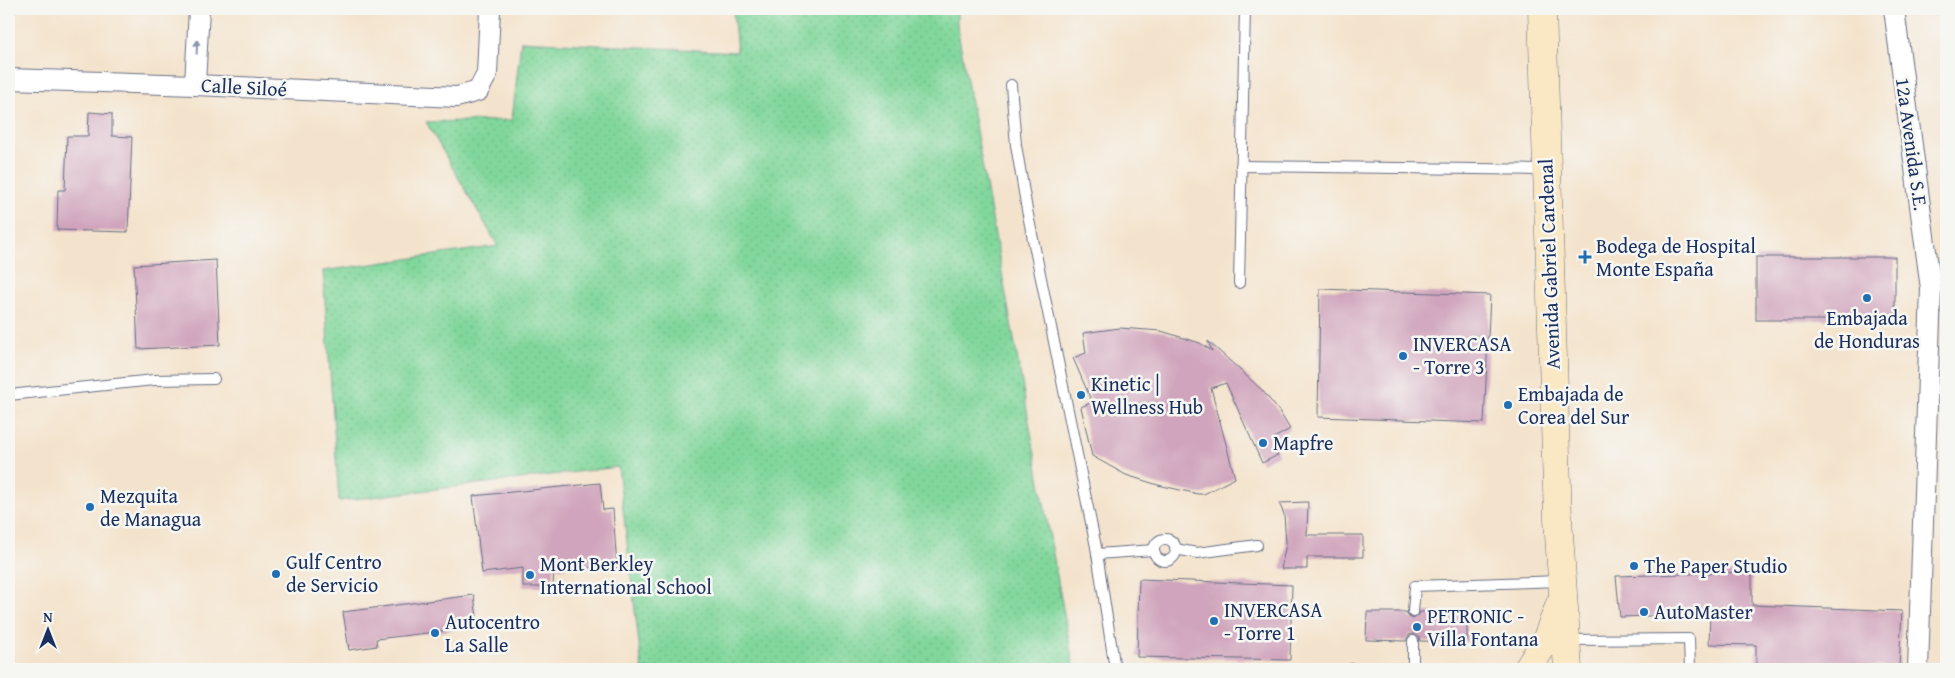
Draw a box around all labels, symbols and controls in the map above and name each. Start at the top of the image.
one-way arrow [194,38,202,54]
street label: Calle Siloé [200,70,288,103]
street label: 12a Avenida S.E. [1889,76,1936,212]
street label: Avenida Gabriel Cardenal [1530,158,1567,370]
place label: Bodega de Hospital Monte España [1596,231,1756,283]
marker: Bodega de Hospital Monte España [1578,250,1592,264]
marker: Embajada de Honduras [1861,292,1873,304]
place label: Embajada de Honduras [1814,303,1920,355]
place label: INVERCASA - Torre 3 [1413,329,1511,381]
marker: INVERCASA - Torre 3 [1397,350,1409,362]
place label: Kinetic | Wellness Hub [1091,369,1203,421]
place label: Embajada de Corea del Sur [1518,379,1629,431]
marker: Kinetic | Wellness Hub [1075,389,1087,401]
marker: Embajada de Corea del Sur [1502,399,1514,411]
place label: Mapfre [1273,428,1333,457]
marker: Mapfre [1257,437,1269,449]
place label: Mezquita de Managua [100,481,202,533]
marker: Mezquita de Managua [84,501,96,513]
place label: Gulf Centro de Servicio [286,547,382,599]
place label: Mont Berkley International School [540,549,712,601]
place label: The Paper Studio [1644,551,1787,580]
marker: The Paper Studio [1628,560,1640,572]
marker: Gulf Centro de Servicio [270,568,282,580]
marker: Mont Berkley International School [524,569,536,581]
place label: INVERCASA - Torre 1 [1224,595,1322,647]
place label: AutoMaster [1654,597,1753,626]
place label: PETRONIC - Villa Fontana [1427,601,1539,653]
north arrow [22,606,72,656]
marker: AutoMaster [1638,606,1650,618]
text: N [43,607,53,627]
place label: Autocentro La Salle [445,607,540,659]
marker: INVERCASA - Torre 1 [1208,615,1220,627]
marker: PETRONIC - Villa Fontana [1411,621,1423,633]
marker: Autocentro La Salle [429,627,441,639]

